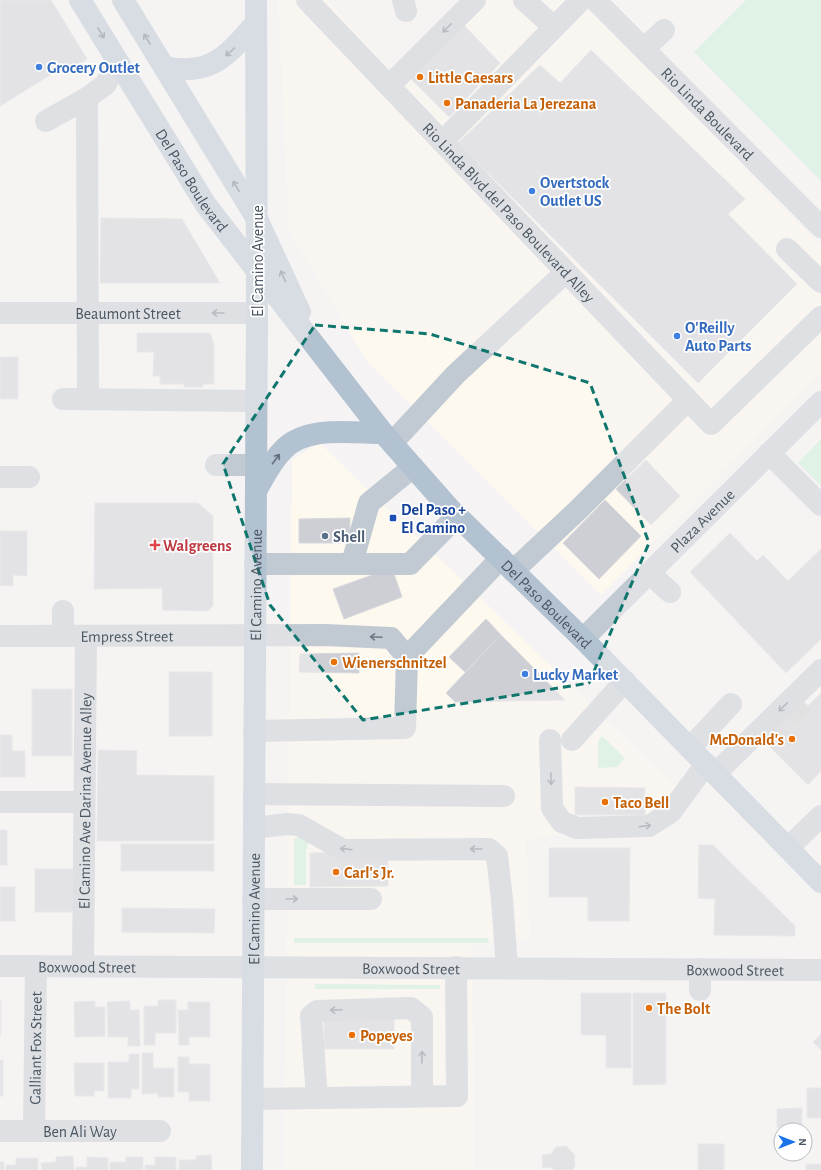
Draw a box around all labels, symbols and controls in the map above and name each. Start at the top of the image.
one-way arrow [442,23,452,33]
one-way arrow [97,27,105,39]
one-way arrow [143,34,151,45]
one-way arrow [224,47,235,56]
place label: Grocery Outlet [47,60,140,77]
marker: Grocery Outlet [34,62,44,72]
street label: Rio Linda Boulevard [658,65,756,163]
place label: Little Caesars [428,70,513,86]
marker: Little Caesars [415,72,425,82]
place label: Panaderia La Jerezana [455,96,597,112]
marker: Panaderia La Jerezana [442,98,452,108]
street label: Rio Linda Blvd del Paso Boulevard Alley [419,120,598,307]
street label: Del Paso Boulevard [152,126,230,235]
place label: Overtstock Outlet US [540,175,609,209]
one-way arrow [232,180,240,192]
marker: Overtstock Outlet US [527,186,537,196]
street label: El Camino Avenue [250,205,266,317]
one-way arrow [279,270,286,282]
street label: Beaumont Street [75,306,181,322]
one-way arrow [212,309,225,317]
place label: O'Reilly Auto Parts [685,320,752,354]
marker: O'Reilly Auto Parts [672,331,682,341]
one-way arrow [271,453,280,464]
street label: Plaza Avenue [668,486,738,556]
place label: Del Paso + El Camino [401,502,466,536]
marker: Del Paso + El Camino [388,513,398,523]
street label: El Camino Avenue [248,529,265,641]
place label: Shell [333,529,365,545]
marker: Shell [320,531,330,541]
place label: Walgreens [163,538,232,554]
marker: Walgreens [150,540,160,550]
street label: Del Paso Boulevard [498,557,594,652]
street label: Empress Street [80,628,174,645]
one-way arrow [370,634,383,641]
place label: Wienerschnitzel [342,655,447,671]
marker: Wienerschnitzel [329,657,339,667]
place label: Lucky Market [533,667,619,684]
marker: Lucky Market [520,669,530,679]
street label: El Camino Ave Darina Avenue Alley [77,693,95,909]
one-way arrow [778,702,788,712]
place label: McDonald's [709,732,784,748]
marker: McDonald's [787,734,797,744]
one-way arrow [548,772,555,785]
place label: Taco Bell [613,795,669,811]
marker: Taco Bell [600,797,610,807]
one-way arrow [638,822,651,829]
one-way arrow [340,845,353,853]
one-way arrow [470,845,483,853]
street label: El Camino Avenue [246,853,263,965]
place label: Carl's Jr. [344,865,395,881]
marker: Carl's Jr. [331,867,341,877]
one-way arrow [285,895,298,903]
street label: Boxwood Street [38,959,136,976]
street label: Boxwood Street [362,961,460,977]
street label: Boxwood Street [686,962,784,979]
street label: Galliant Fox Street [27,991,45,1105]
place label: The Bolt [657,1001,711,1017]
marker: The Bolt [644,1003,654,1013]
one-way arrow [330,1007,343,1014]
place label: Popeyes [360,1028,413,1045]
marker: Popeyes [347,1030,357,1040]
one-way arrow [418,1051,426,1064]
north arrow [773,1122,813,1162]
street label: Ben Ali Way [43,1124,117,1141]
text: N [797,1138,808,1146]

